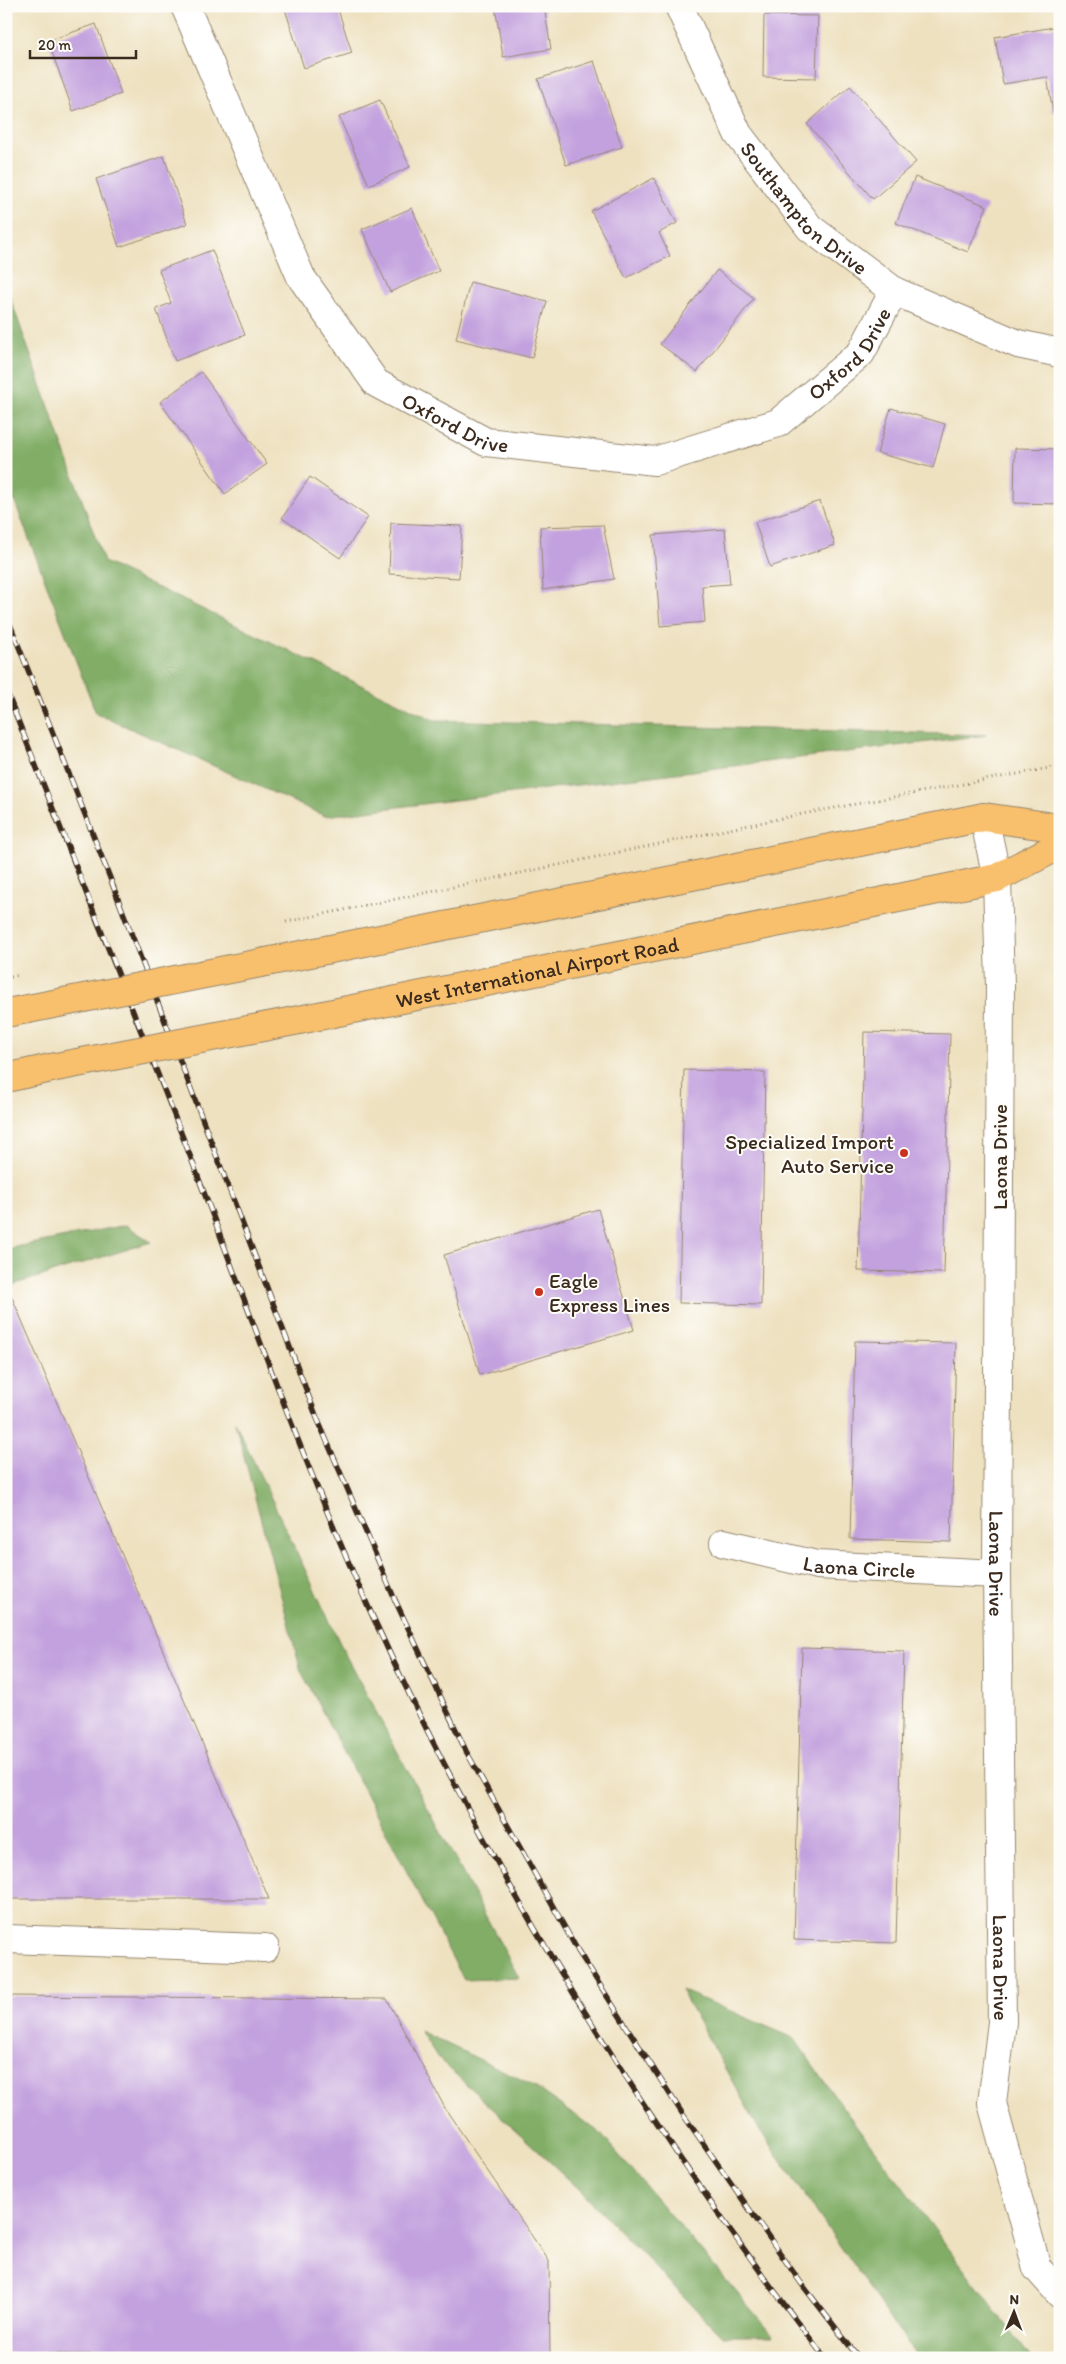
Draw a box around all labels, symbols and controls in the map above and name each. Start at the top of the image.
scale bar [30,28,136,60]
text: 20 m [38,36,72,54]
street label: Southampton Drive [736,136,873,280]
street label: Oxford Drive [803,303,896,405]
street label: Oxford Drive [398,387,510,457]
street label: West International Airport Road [393,931,681,1013]
street label: Laona Drive [987,1104,1012,1210]
place label: Specialized Import Auto Service [725,1129,894,1178]
marker: Specialized Import Auto Service [898,1147,910,1159]
place label: Eagle Express Lines [549,1268,670,1317]
marker: Eagle Express Lines [533,1286,545,1298]
street label: Laona Drive [984,1510,1010,1617]
street label: Laona Circle [801,1550,916,1582]
street label: Laona Drive [988,1914,1014,2021]
north arrow [988,2286,1038,2336]
text: N [1009,2291,1019,2308]

